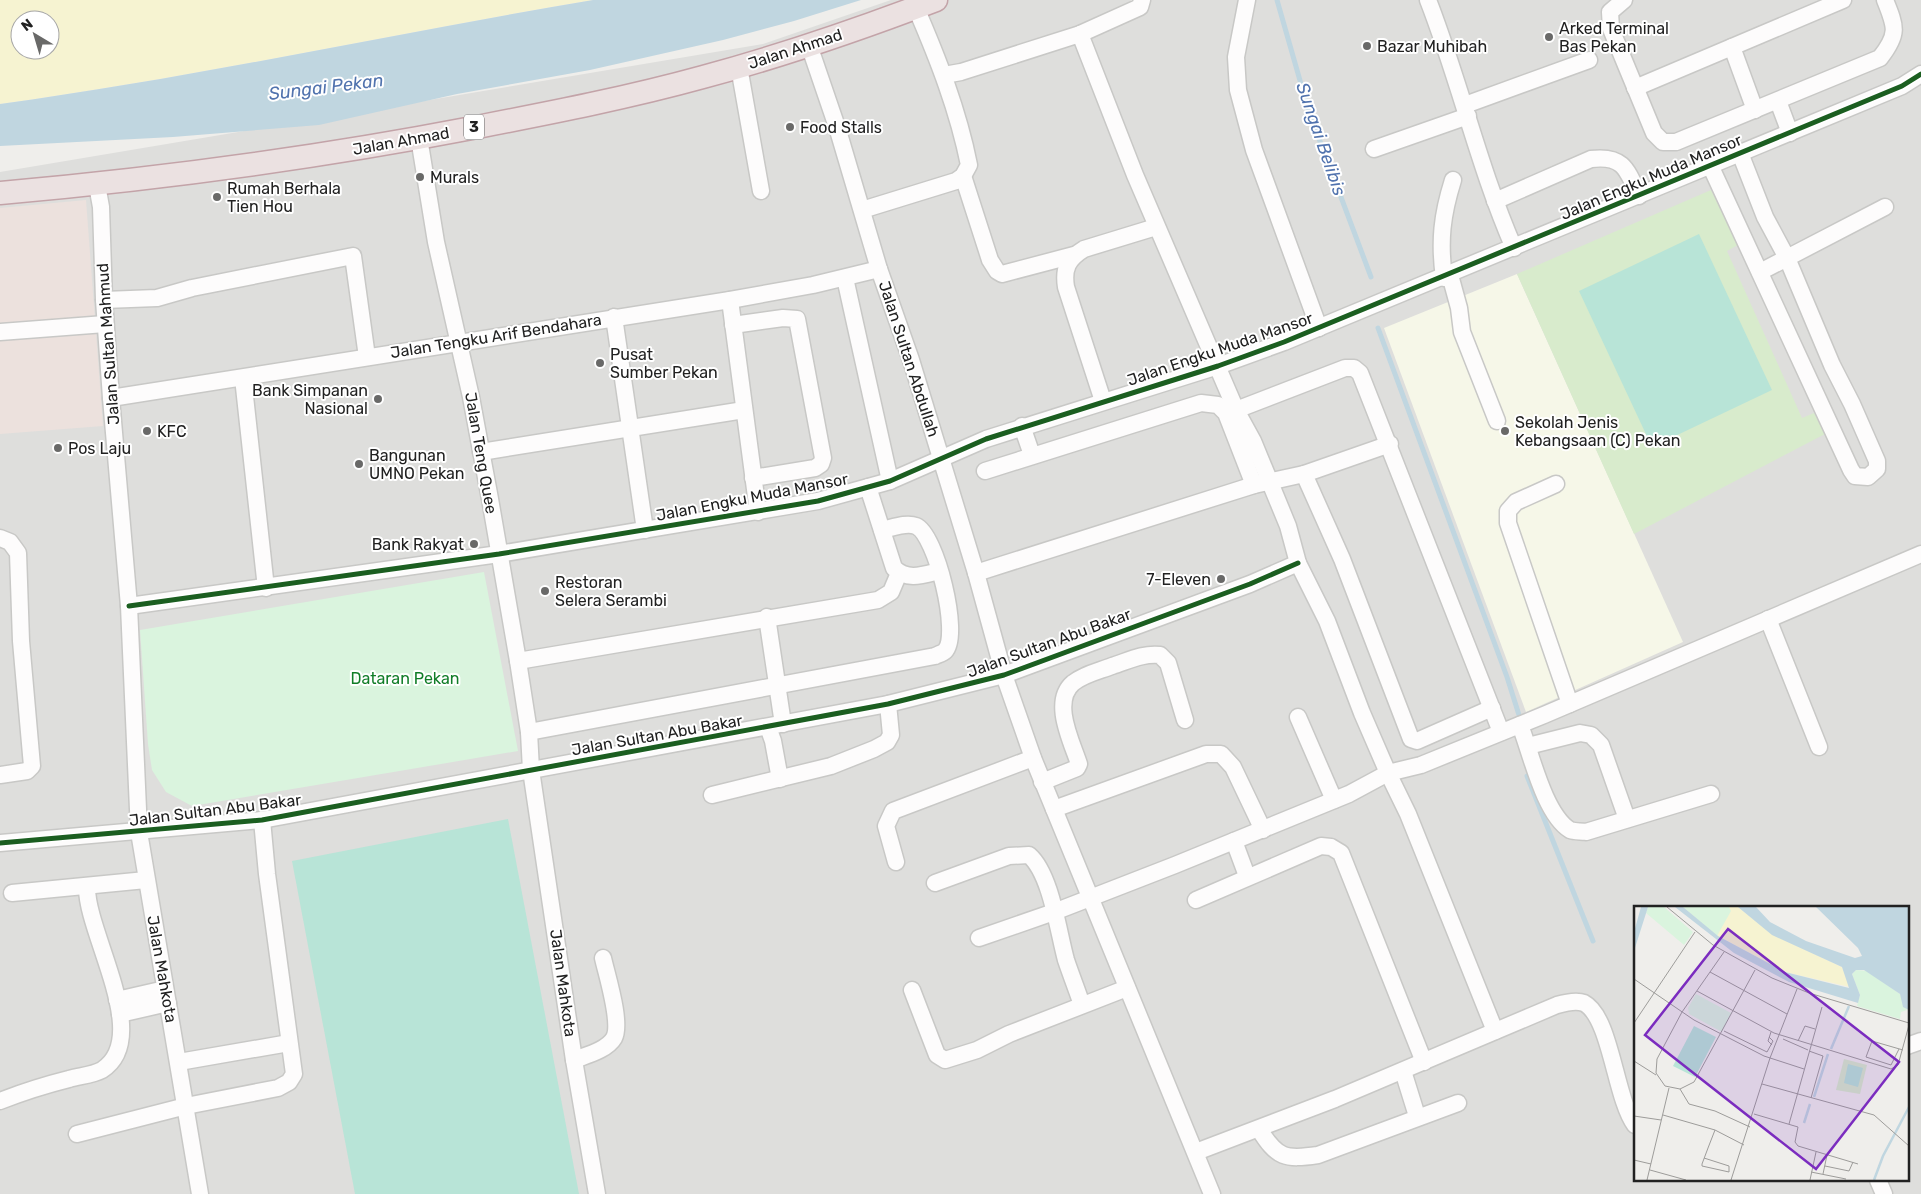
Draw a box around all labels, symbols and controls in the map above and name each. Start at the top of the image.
north arrow [10,10,60,60]
text: N [18,15,37,35]
place label: Arked Terminal Bas Pekan [1559,19,1669,56]
street label: Jalan Ahmad [746,25,844,73]
marker: Arked Terminal Bas Pekan [1543,31,1555,43]
place label: Bazar Muhibah [1377,37,1487,56]
marker: Bazar Muhibah [1361,40,1373,52]
water label: Sungai Pekan [267,69,385,105]
water label: Sungai Belibis [1291,80,1351,198]
road number: 3 [464,114,484,140]
place label: Food Stalls [800,118,882,137]
marker: Food Stalls [784,121,796,133]
street label: Jalan Ahmad [351,123,451,159]
street label: Jalan Engku Muda Mansor [1557,130,1745,224]
place label: Murals [430,168,479,187]
marker: Murals [414,171,426,183]
place label: Rumah Berhala Tien Hou [227,179,341,216]
marker: Rumah Berhala Tien Hou [211,191,223,203]
street label: Jalan Sultan Mahmud [93,262,123,426]
street label: Jalan Sultan Abdullah [875,279,943,439]
street label: Jalan Engku Muda Mansor [1125,308,1315,390]
street label: Jalan Tengku Arif Bendahara [389,310,603,362]
place label: Pusat Sumber Pekan [610,345,718,382]
marker: Pusat Sumber Pekan [594,357,606,369]
place label: Bank Simpanan Nasional [252,381,368,418]
street label: Jalan Teng Quee [461,391,501,515]
marker: Bank Simpanan Nasional [372,393,384,405]
place label: Sekolah Jenis Kebangsaan (C) Pekan [1515,413,1680,450]
place label: KFC [157,422,187,441]
marker: KFC [141,425,153,437]
marker: Sekolah Jenis Kebangsaan (C) Pekan [1499,425,1511,437]
place label: Pos Laju [68,439,131,458]
marker: Pos Laju [52,442,64,454]
place label: Bangunan UMNO Pekan [369,446,465,483]
marker: Bangunan UMNO Pekan [353,458,365,470]
street label: Jalan Engku Muda Mansor [654,469,850,525]
place label: Bank Rakyat [372,535,464,554]
marker: Bank Rakyat [468,538,480,550]
place label: 7-Eleven [1146,570,1211,589]
place label: Restoran Selera Serambi [555,573,667,610]
marker: 7-Eleven [1215,573,1227,585]
marker: Restoran Selera Serambi [539,585,551,597]
street label: Jalan Sultan Abu Bakar [964,604,1134,682]
park label: Dataran Pekan [350,669,460,688]
street label: Jalan Sultan Abu Bakar [570,711,744,759]
street label: Jalan Sultan Abu Bakar [128,790,302,830]
inset map [1634,906,1908,1182]
street label: Jalan Mahkota [143,914,181,1024]
street label: Jalan Mahkota [546,928,580,1038]

